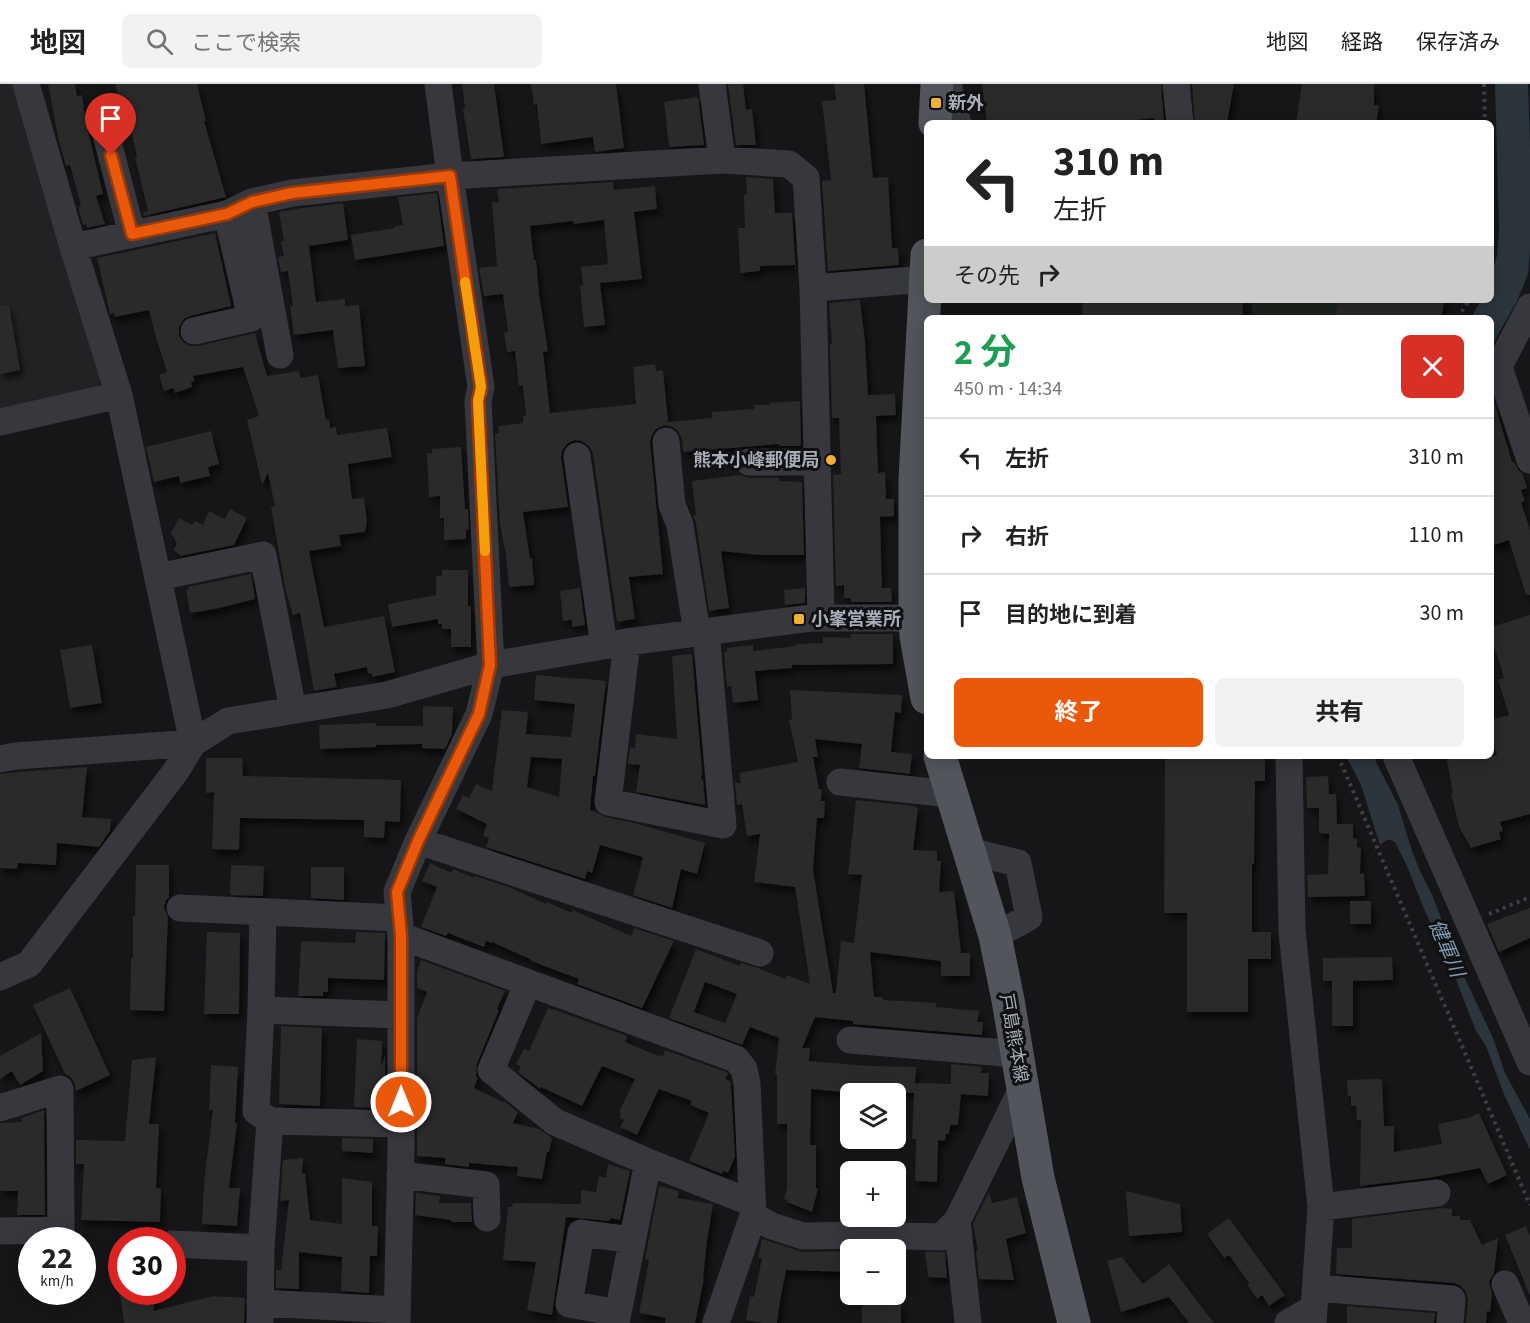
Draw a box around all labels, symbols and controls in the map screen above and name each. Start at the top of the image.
search box [122,14,542,68]
text: 地図 [30,23,86,63]
icon: search [143,25,176,58]
text: ここで検索 [191,27,301,59]
text: 地図 [1266,27,1308,57]
text: 経路 [1341,27,1383,57]
text: 保存済み [1416,27,1500,57]
place label: 新外 [948,91,984,116]
pin [85,93,136,155]
marker: 新外 [929,96,943,110]
icon: arrive [94,102,127,135]
text: 310 m [1053,132,1164,192]
icon: left [954,144,1032,222]
text: 左折 [1053,191,1107,230]
icon: right [1032,258,1065,291]
text: その先 [954,260,1020,292]
text: 2 分 [954,327,1016,378]
button: close [1401,335,1464,398]
text: 450 m · 14:34 [954,375,1062,403]
icon: left [954,441,987,474]
text: 310 m [1409,441,1464,473]
text: 左折 [1005,443,1049,475]
place label: 熊本小峰郵便局 [693,448,819,473]
marker: 熊本小峰郵便局 [824,453,838,467]
icon: right [954,519,987,552]
text: 110 m [1409,519,1464,551]
text: 右折 [1005,521,1049,553]
icon: arrive [954,597,987,630]
text: 30 m [1419,597,1464,629]
text: 目的地に到着 [1005,599,1137,631]
place label: 小峯営業所 [811,607,901,632]
marker: 小峯営業所 [792,612,806,626]
button: 終了 [954,678,1203,747]
button: 共有 [1215,678,1464,747]
water label: 健軍川 [1421,915,1471,983]
street label: 戸島熊本線 [993,992,1034,1085]
position arrow [369,1070,433,1134]
map controls [840,1083,906,1305]
button: layers [840,1083,906,1149]
button: + [840,1161,906,1227]
speed limit sign: 30 [108,1227,186,1305]
text: 22 [41,1237,73,1280]
button: − [840,1239,906,1305]
text: km/h [40,1271,74,1292]

